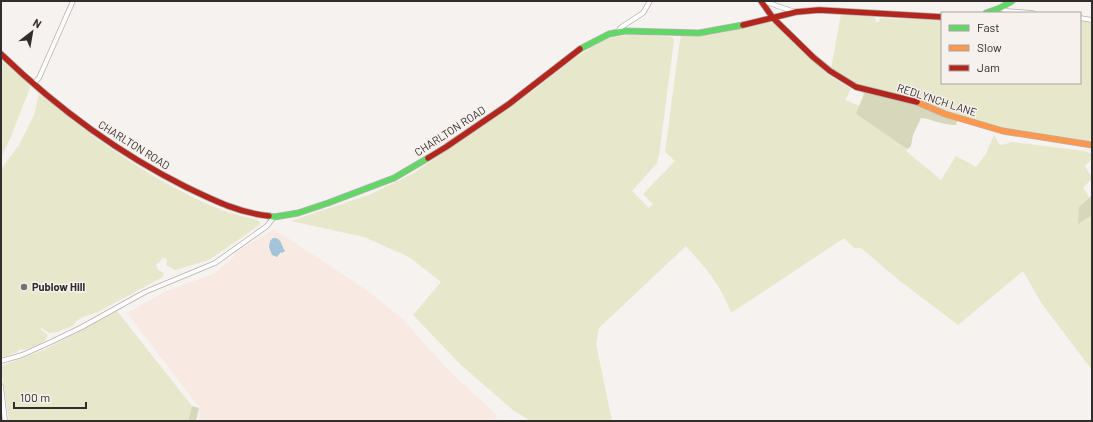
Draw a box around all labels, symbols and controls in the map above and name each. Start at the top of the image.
north arrow [12,12,52,52]
legend [941,12,1081,84]
text: N [31,16,44,30]
text: Fast [977,20,1000,34]
text: Slow [977,40,1002,54]
text: Jam [977,60,1000,74]
street label: REDLYNCH LANE [896,80,979,119]
street label: CHARLTON ROAD [412,103,488,158]
street label: CHARLTON ROAD [96,117,173,172]
place label: Publow Hill [32,280,86,293]
marker: Publow Hill [19,282,29,292]
scale bar [14,384,86,410]
text: 100 m [20,390,50,404]

